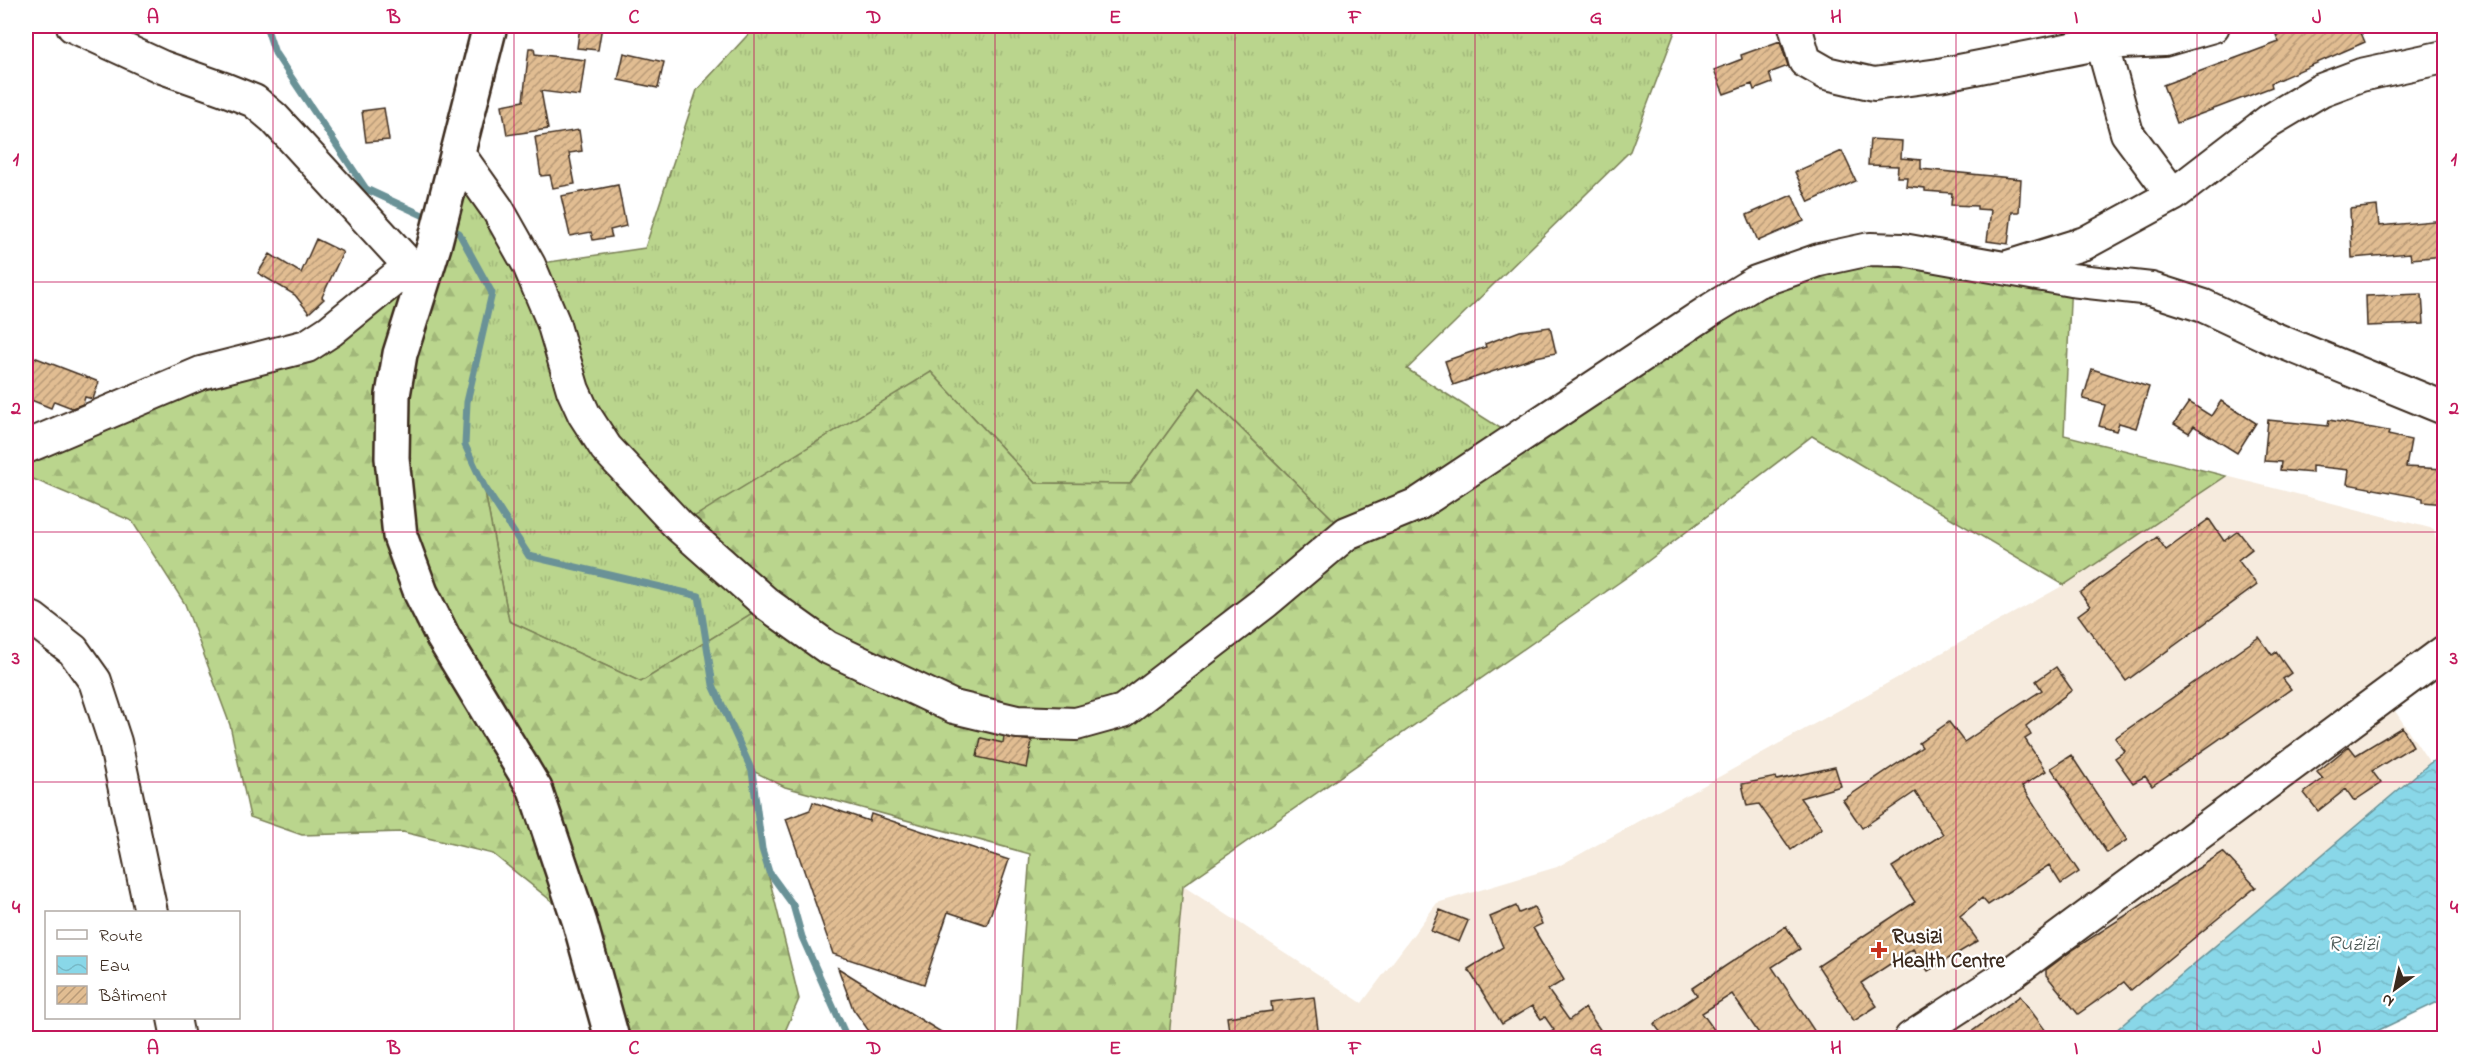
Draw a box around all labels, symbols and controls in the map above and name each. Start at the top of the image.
text: A [147,4,159,33]
text: B [386,4,401,33]
text: C [629,4,640,33]
text: D [866,4,881,33]
text: E [1109,4,1121,33]
text: F [1348,4,1362,33]
text: G [1590,4,1603,33]
text: H [1830,4,1842,33]
text: I [2074,4,2079,33]
text: J [2312,4,2322,33]
text: 1 [13,146,20,175]
text: 1 [2451,146,2458,175]
text: 2 [10,395,21,424]
text: 2 [2448,395,2459,424]
text: 3 [11,645,20,674]
text: 3 [2449,645,2458,674]
text: 4 [12,894,21,923]
text: 4 [2450,894,2459,923]
legend [45,911,240,1019]
place label: Rusizi Health Centre [1892,923,2006,977]
text: Route [99,924,144,950]
water label: Ruzizi [2327,929,2381,961]
marker: Rusizi Health Centre [1870,941,1888,959]
text: Eau [99,954,130,980]
north arrow [2365,959,2425,1019]
text: Bâtiment [98,984,167,1010]
text: N [2377,987,2399,1013]
text: A [147,1035,159,1064]
text: B [386,1035,401,1064]
text: C [629,1035,640,1064]
text: D [866,1035,881,1064]
text: E [1109,1035,1121,1064]
text: F [1348,1035,1362,1064]
text: G [1590,1035,1603,1064]
text: H [1830,1035,1842,1064]
text: I [2074,1035,2079,1064]
text: J [2312,1035,2322,1064]

